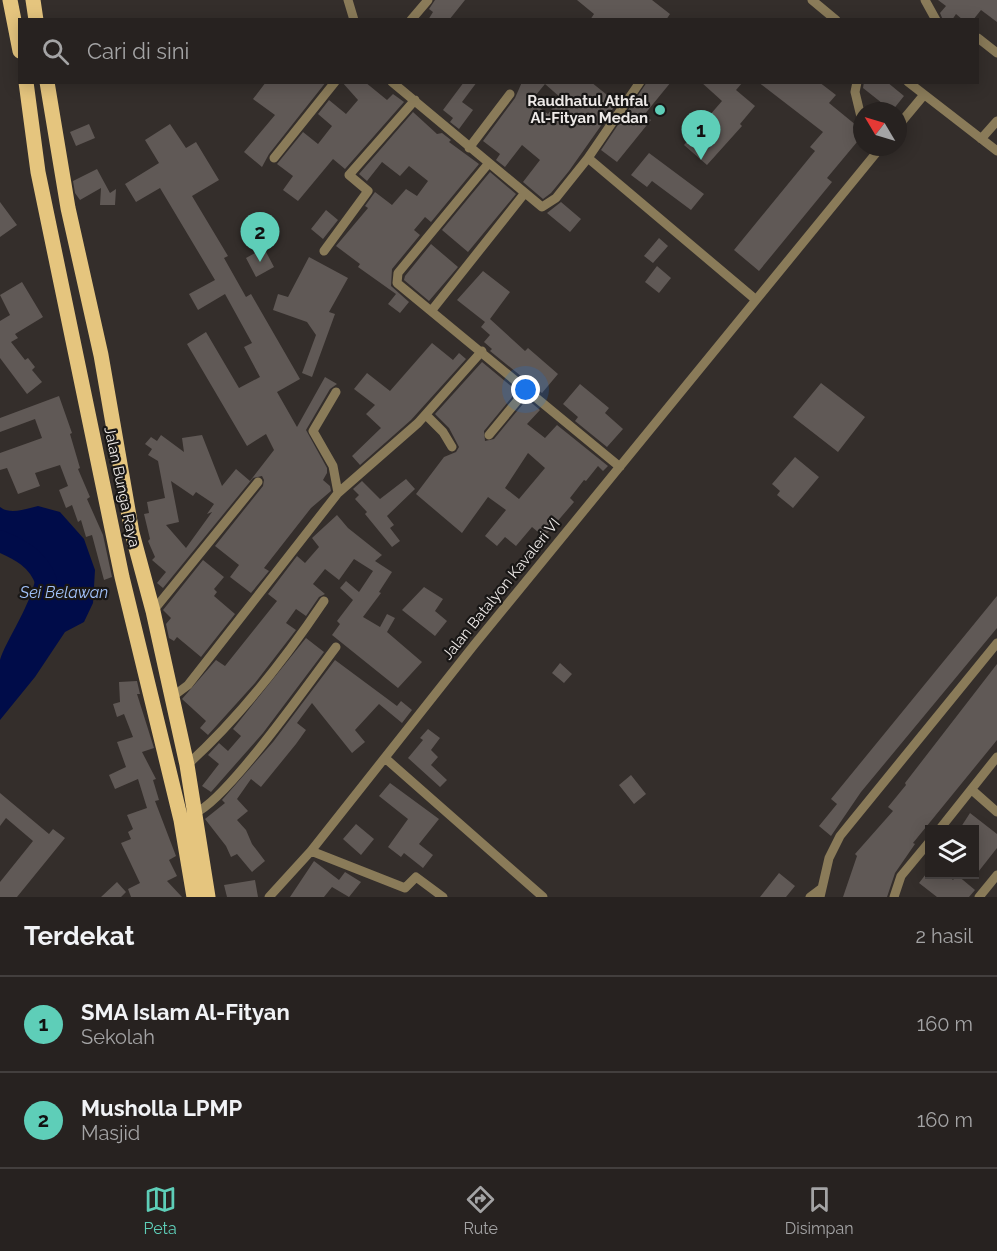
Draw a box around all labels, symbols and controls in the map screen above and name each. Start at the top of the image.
search box [18,18,979,84]
icon: search [39,35,72,68]
text: Cari di sini [87,38,189,64]
place label: Raudhatul Athfal Al-Fityan Medan [527,92,648,127]
north arrow [853,102,907,156]
marker: Raudhatul Athfal Al-Fityan Medan [653,103,667,117]
pin: 1 [682,110,720,160]
pin: 2 [240,212,280,262]
your location [511,375,540,404]
street label: Jalan Bunga Raya [100,425,144,549]
street label: Jalan Batalyon Kavaleri VI [438,515,564,663]
water label: Sei Belawan [19,583,108,602]
map controls [925,825,979,879]
button: layers [925,825,979,879]
text: Terdekat [24,921,135,951]
text: 2 hasil [915,924,973,948]
text: SMA Islam Al-Fityan [81,999,290,1025]
text: 1 [39,1012,48,1036]
text: 160 m [917,1012,973,1036]
text: Sekolah [81,1025,155,1049]
text: Musholla LPMP [81,1095,242,1121]
text: 2 [38,1108,49,1132]
text: 160 m [917,1108,973,1132]
text: Masjid [81,1121,140,1145]
tab: Peta [143,1183,177,1238]
tab: Rute [463,1183,498,1238]
tab: Disimpan [785,1183,854,1238]

